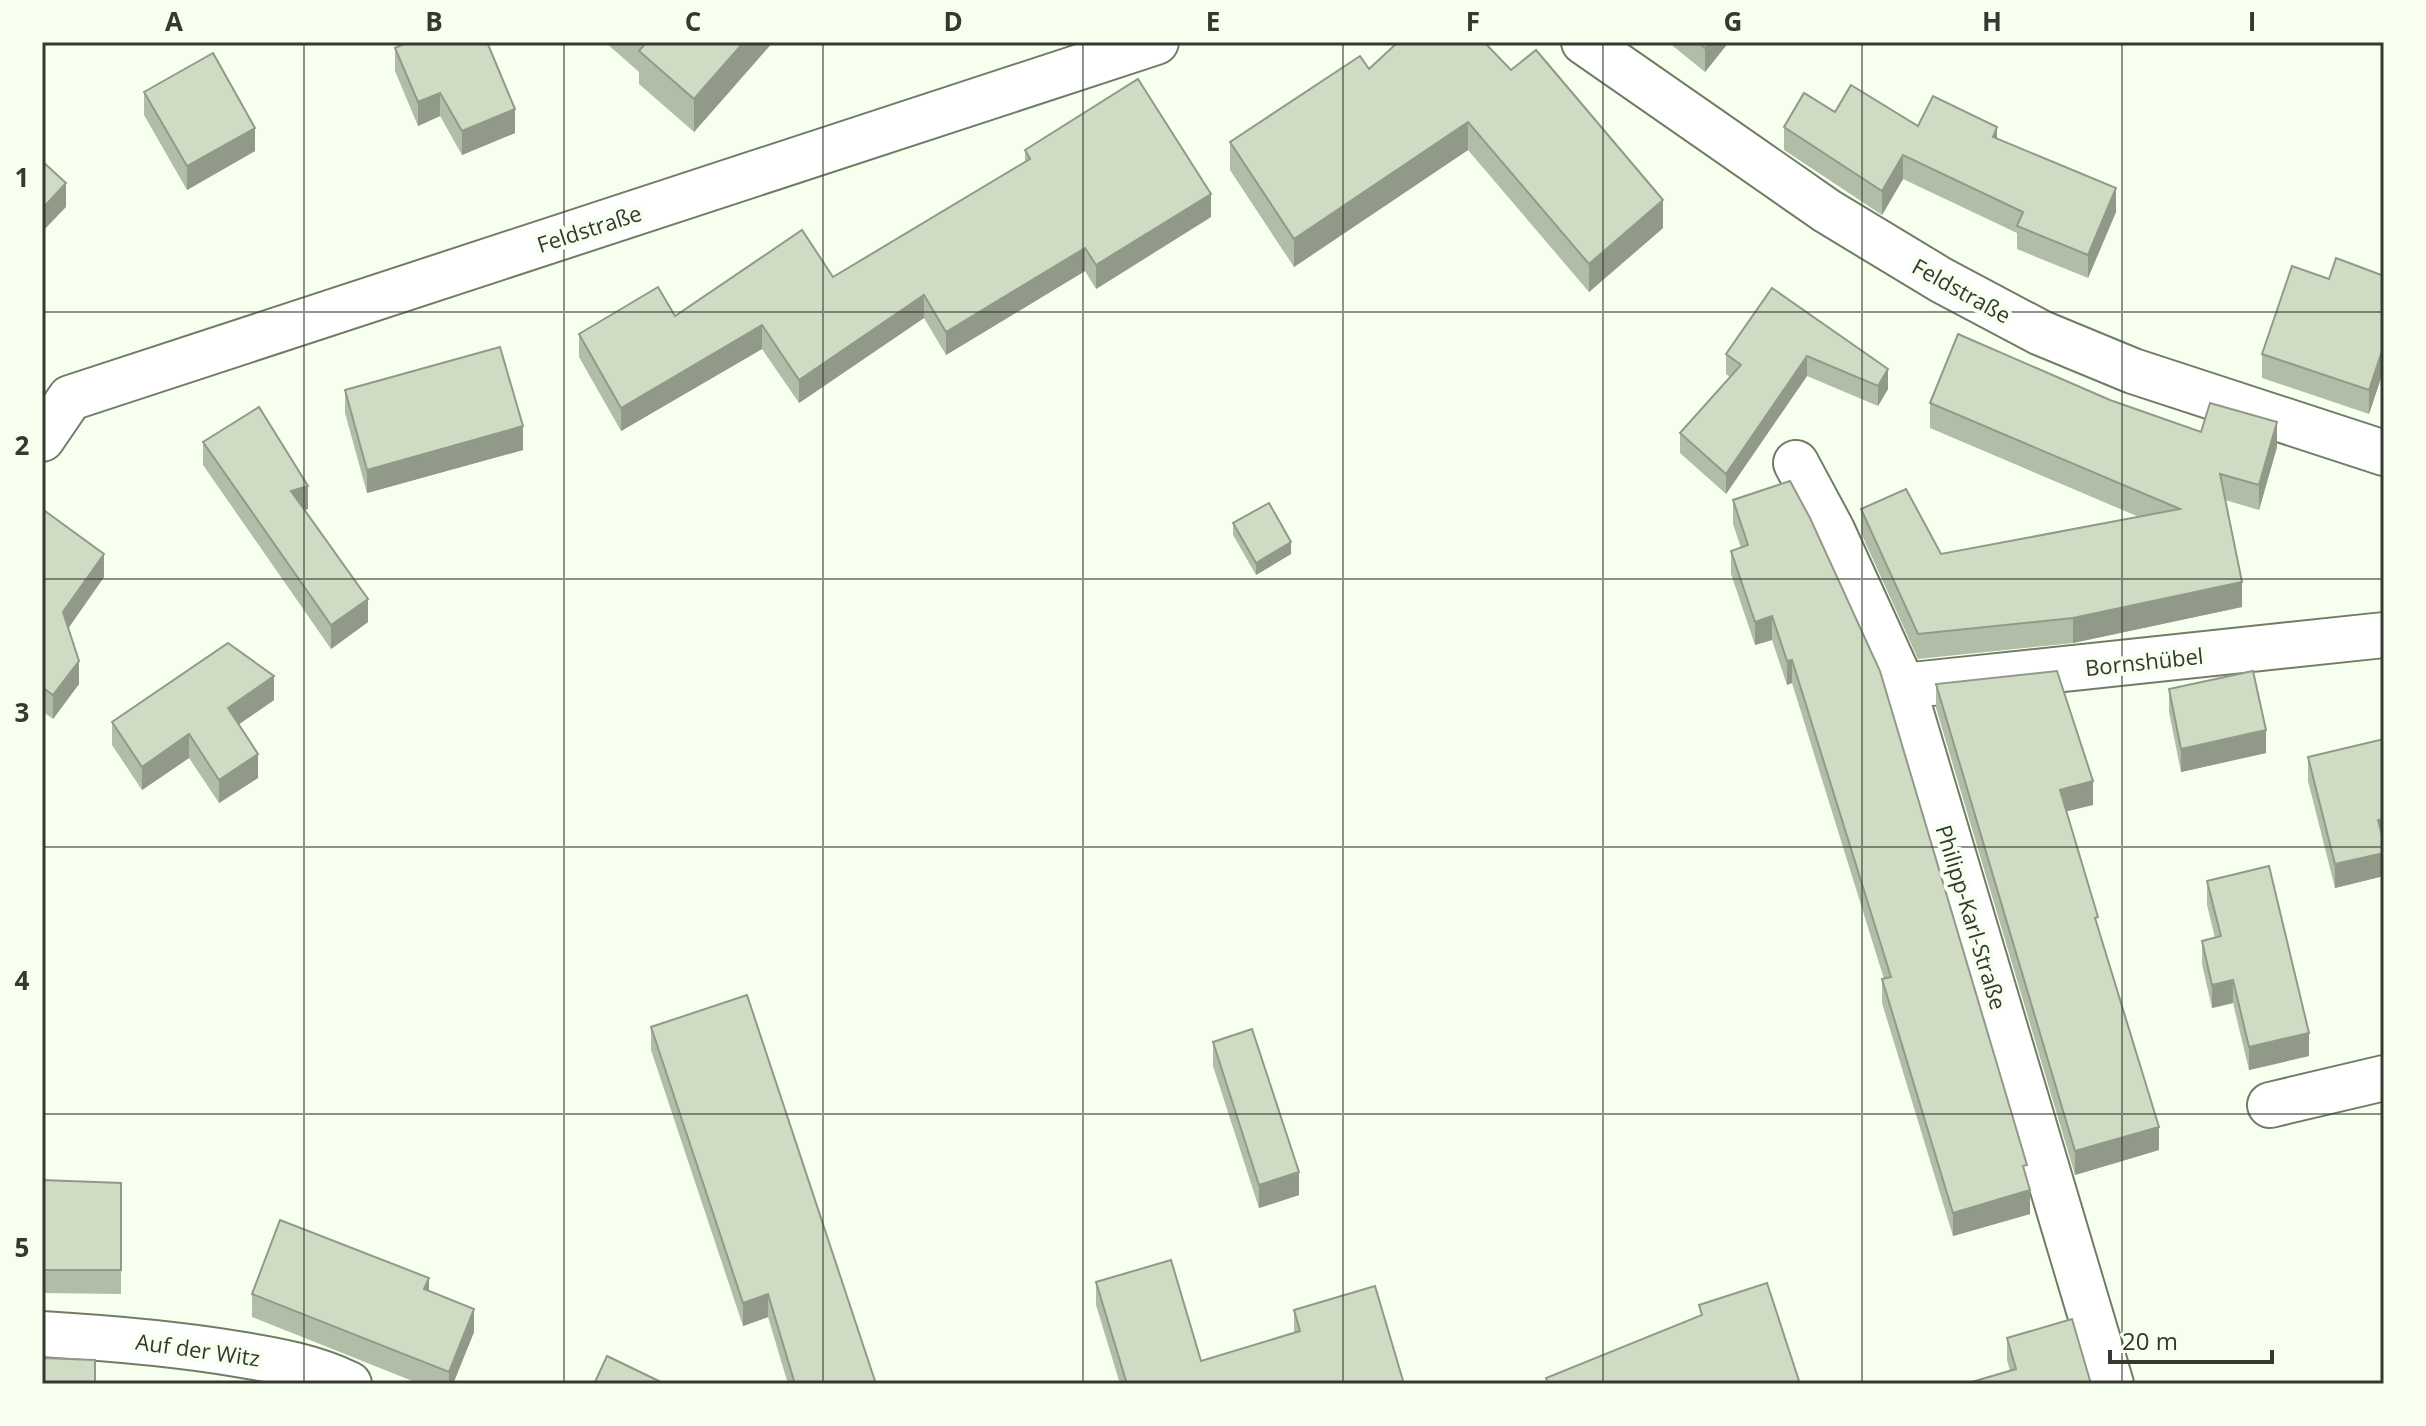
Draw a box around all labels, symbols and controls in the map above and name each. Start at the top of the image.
text: A [165,3,183,39]
text: B [425,3,443,39]
text: C [685,3,701,39]
text: D [943,3,963,39]
text: E [1206,3,1220,39]
text: F [1466,3,1480,39]
text: G [1724,3,1742,39]
text: H [1982,3,2002,39]
text: I [2248,3,2256,39]
text: 1 [15,159,29,195]
street label: Feldstraße [533,197,645,259]
street label: Feldstraße [1907,251,2017,329]
text: 2 [15,427,30,463]
street label: Bornshübel [2083,640,2205,682]
text: 3 [15,694,29,730]
street label: Philipp-Karl-Straße [1930,821,2014,1013]
text: 4 [15,962,30,998]
text: 5 [15,1229,29,1265]
scale bar [2110,1314,2272,1364]
text: 20 m [2122,1324,2178,1357]
street label: Auf der Witz [134,1325,262,1373]

